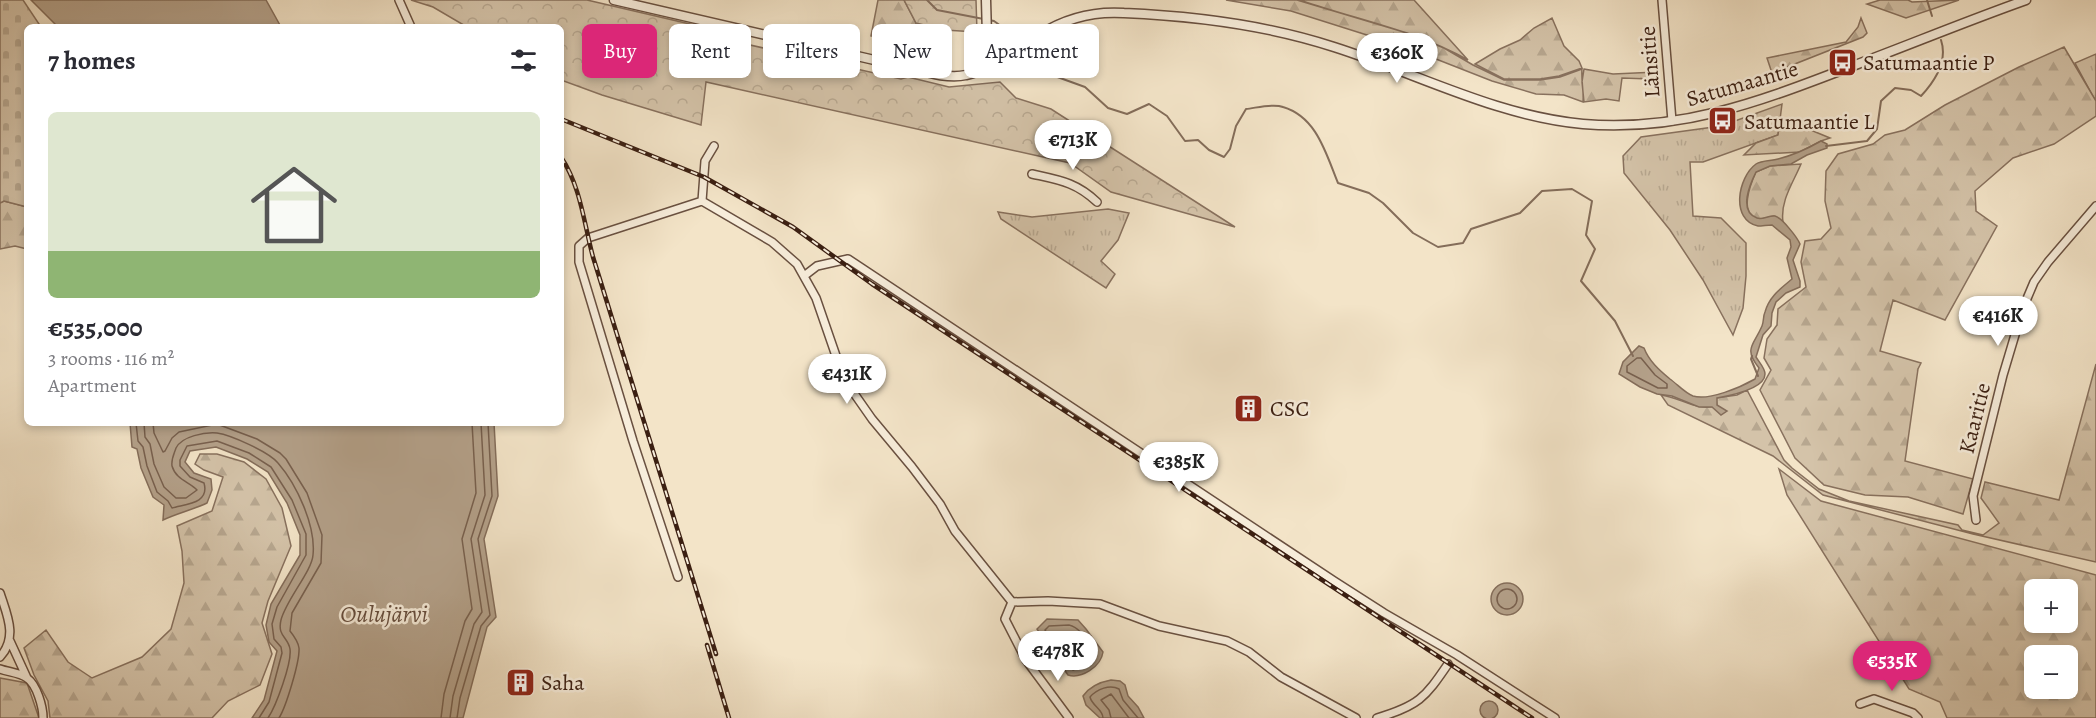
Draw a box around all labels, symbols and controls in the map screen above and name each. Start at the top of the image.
chip: Buy [582,24,657,78]
chip: Rent [669,24,751,78]
chip: Filters [763,24,860,78]
chip: New [872,24,952,78]
chip: Apartment [964,24,1099,78]
street label: Länsitie [1633,25,1667,99]
pin: €360K [1355,33,1439,84]
text: €360K [1371,39,1423,66]
text: 7 homes [48,43,136,78]
icon: filters [507,44,540,77]
bus stop icon: Satumaantie P [1826,46,1858,78]
place label: Satumaantie P [1863,48,1994,78]
street label: Satumaantie [1683,54,1802,114]
bus stop icon: Satumaantie L [1707,105,1739,137]
place label: Satumaantie L [1744,107,1875,137]
pin: €713K [1031,120,1115,171]
text: €713K [1049,126,1097,153]
icon: home [240,151,348,259]
pin: €416K [1956,296,2040,347]
text: €416K [1973,302,2023,329]
text: €535,000 [48,310,143,345]
text: 3 rooms · 116 m² [48,345,174,372]
pin: €431K [805,354,889,405]
text: €431K [822,360,872,387]
text: Apartment [48,372,137,399]
street label: Kaaritie [1952,380,1998,457]
building icon: CSC [1233,392,1265,424]
place label: CSC [1270,394,1309,424]
pin: €385K [1137,442,1221,493]
text: €385K [1153,448,1205,475]
map controls [2024,579,2078,699]
button: + [2024,579,2078,633]
water label: Oulujärvi [340,598,428,630]
pin: €478K [1016,631,1100,682]
text: €478K [1032,637,1084,664]
pin: €535K [1850,641,1934,692]
button: − [2024,645,2078,699]
text: €535K [1867,647,1917,674]
building icon: Saha [504,666,536,698]
place label: Saha [541,668,585,698]

